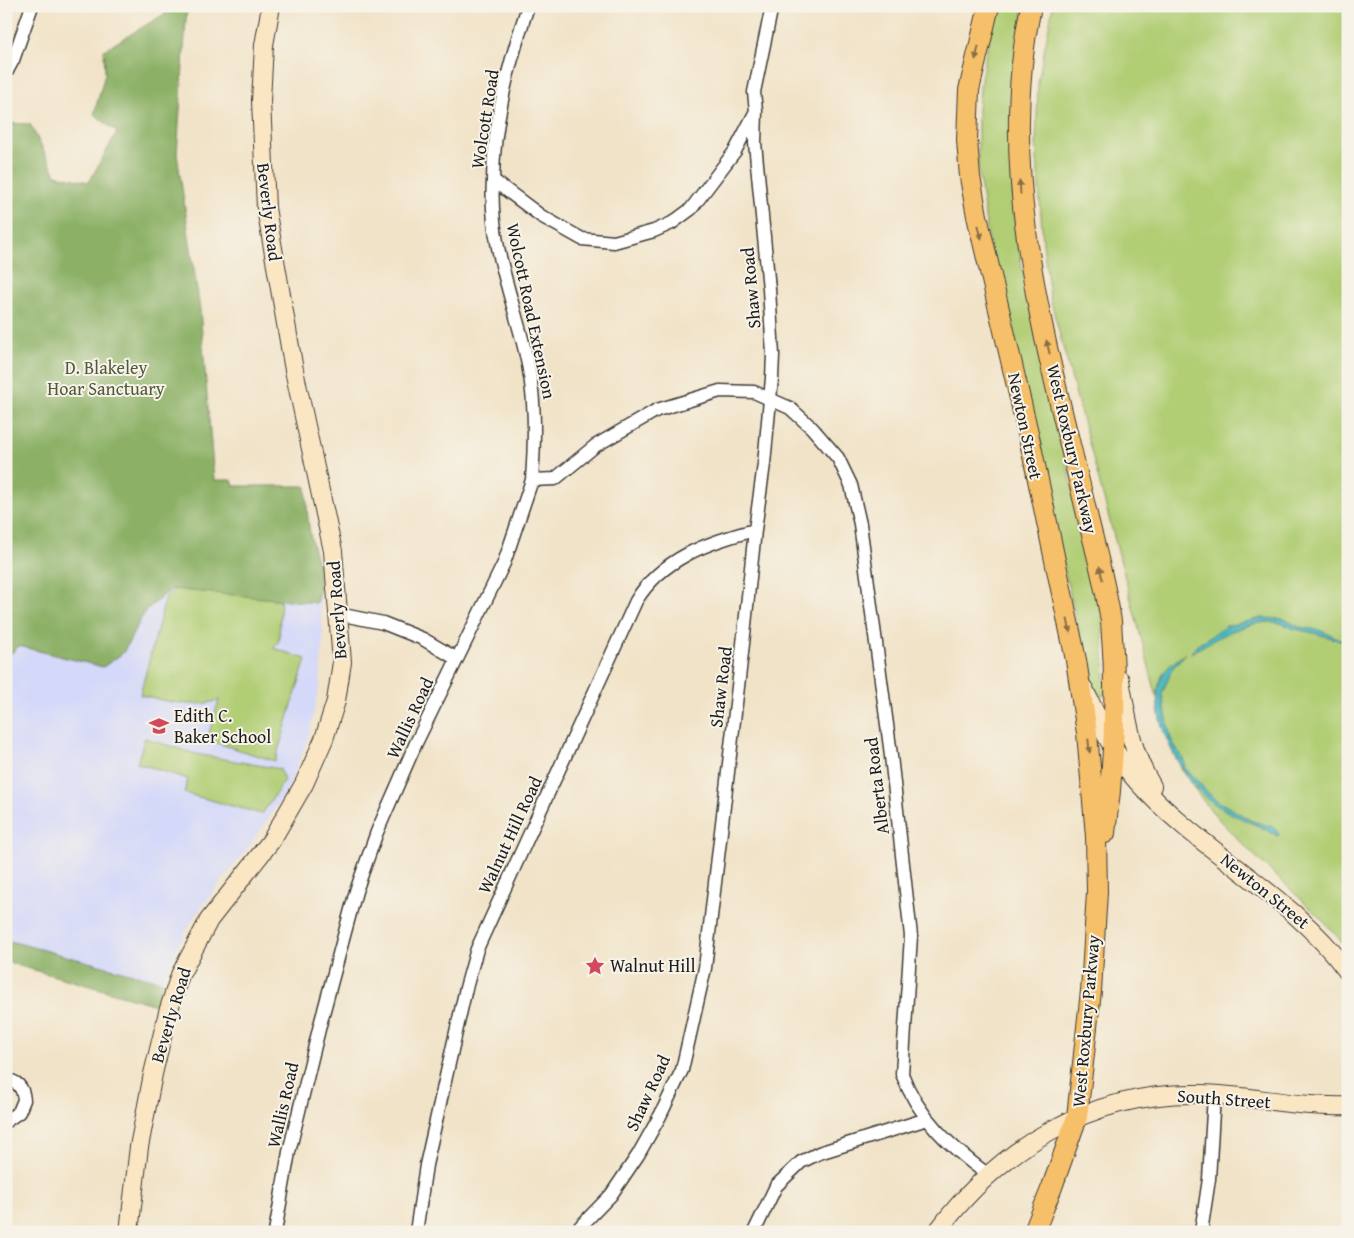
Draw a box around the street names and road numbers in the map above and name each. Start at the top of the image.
street label: Wolcott Road [463,67,506,171]
street label: Beverly Road [250,161,289,263]
street label: Wolcott Road Extension [500,221,563,401]
street label: Shaw Road [733,246,768,330]
street label: West Roxbury Parkway [1040,362,1105,536]
street label: Newton Street [1001,370,1050,482]
street label: Beverly Road [320,559,353,660]
street label: Shaw Road [702,644,739,729]
street label: Wallis Road [379,672,440,763]
street label: Alberta Road [857,736,896,836]
street label: Walnut Hill Road [470,771,549,898]
street label: Newton Street [1215,846,1316,936]
street label: West Roxbury Parkway [1065,934,1106,1108]
street label: Beverly Road [143,963,198,1066]
street label: Shaw Road [618,1050,677,1135]
street label: Wallis Road [260,1059,306,1150]
street label: South Street [1176,1082,1272,1115]

